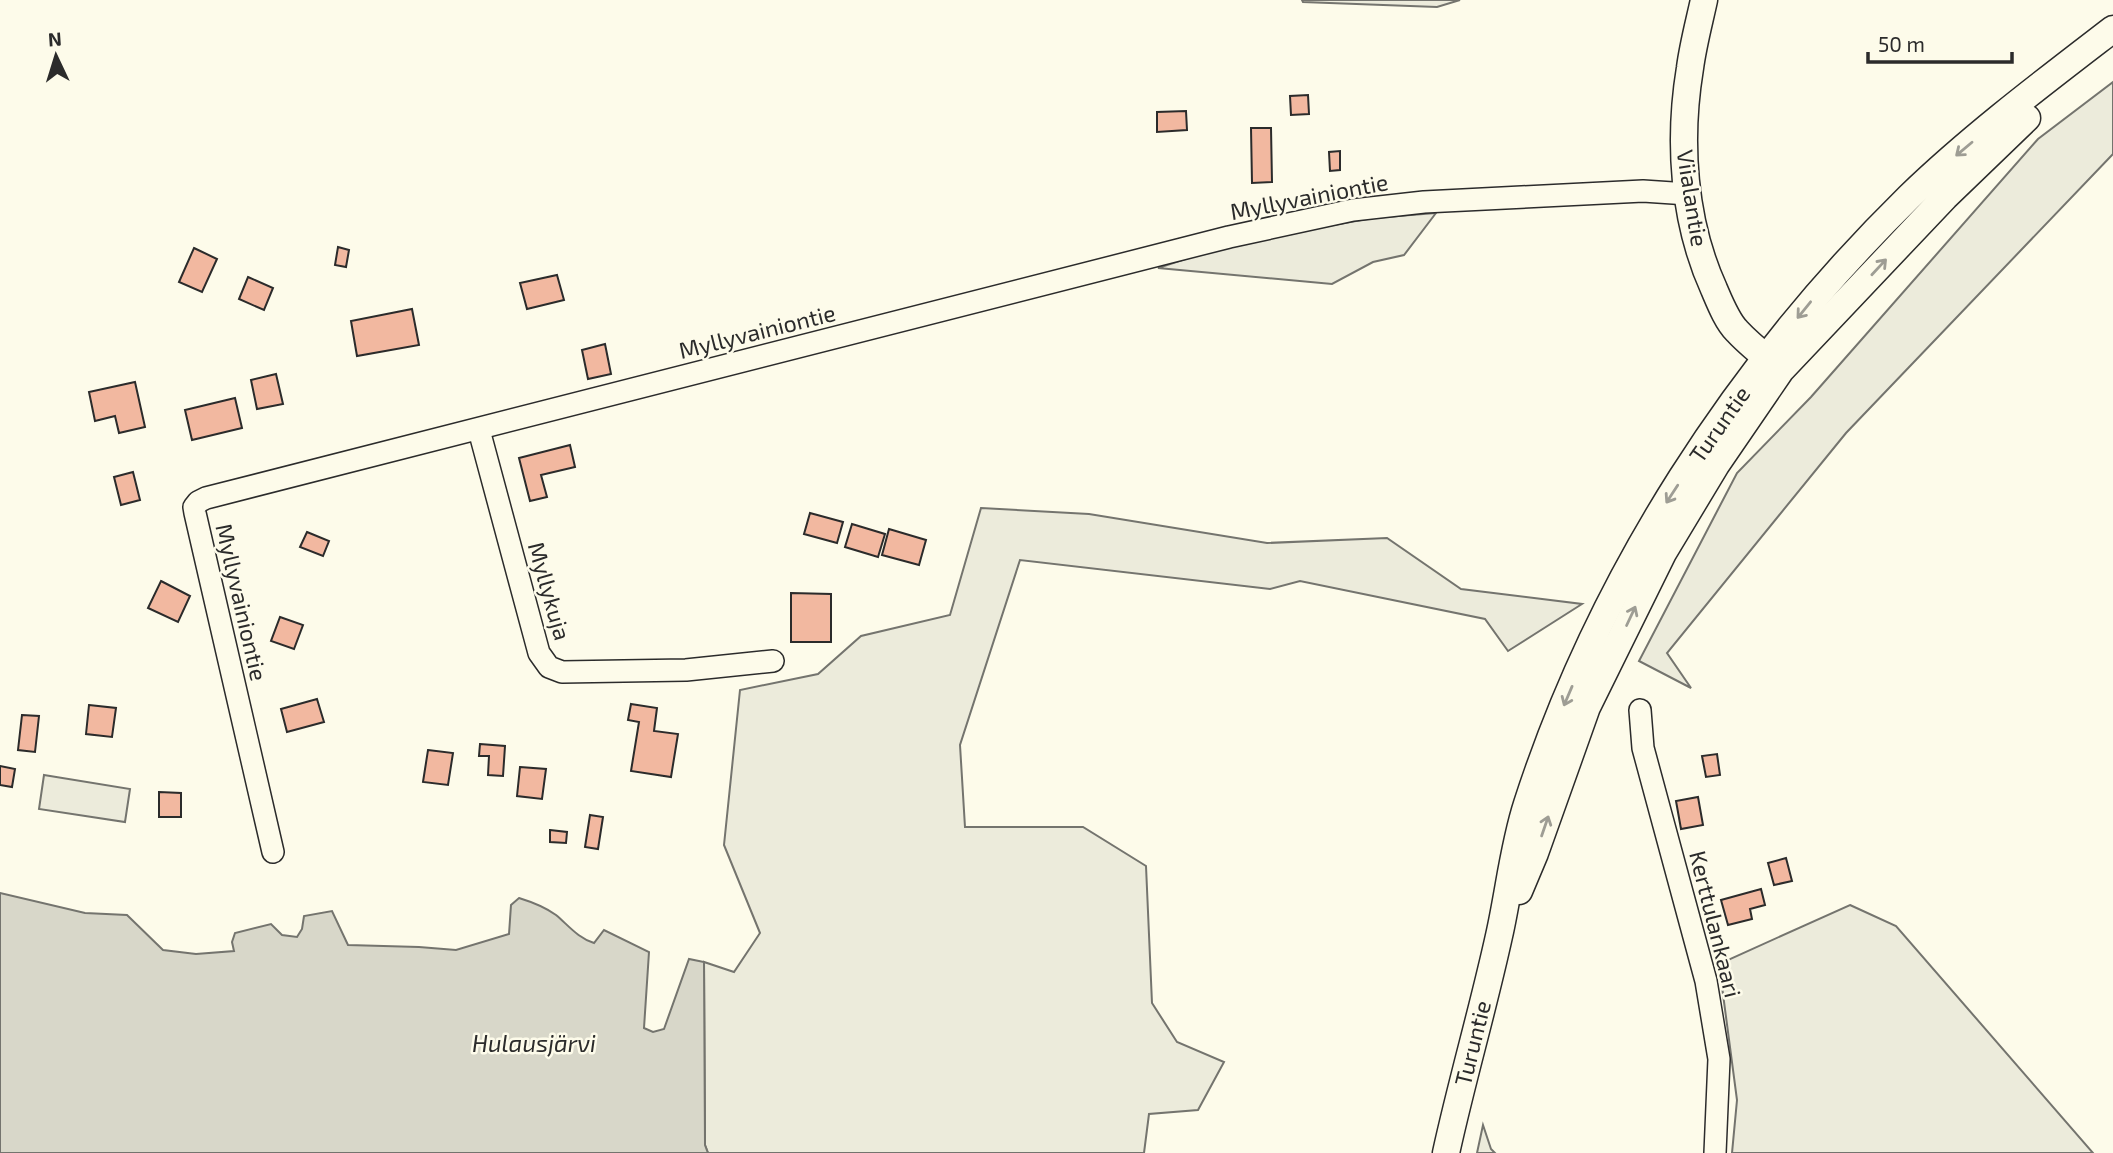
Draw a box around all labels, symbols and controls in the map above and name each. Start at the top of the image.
north arrow [21,21,91,91]
scale bar [1868,21,2011,65]
text: N [47,27,62,50]
text: 50 m [1878,31,1925,56]
one-way arrow [1956,141,1974,157]
street label: Viialantie [1672,148,1714,248]
street label: Myllyvainiontie [1228,167,1390,225]
one-way arrow [1870,259,1887,276]
street label: Myllyvainiontie [676,298,838,364]
one-way arrow [1796,300,1812,318]
street label: Turuntie [1683,380,1755,468]
one-way arrow [1665,484,1679,504]
street label: Myllyvainiontie [210,521,274,683]
street label: Myllykuja [523,539,577,643]
one-way arrow [1625,606,1638,627]
one-way arrow [1561,685,1574,706]
one-way arrow [1540,815,1552,837]
street label: Kerttulankaari [1684,848,1748,1000]
street label: Turuntie [1448,997,1496,1089]
water label: Hulausjärvi [472,1028,596,1057]

